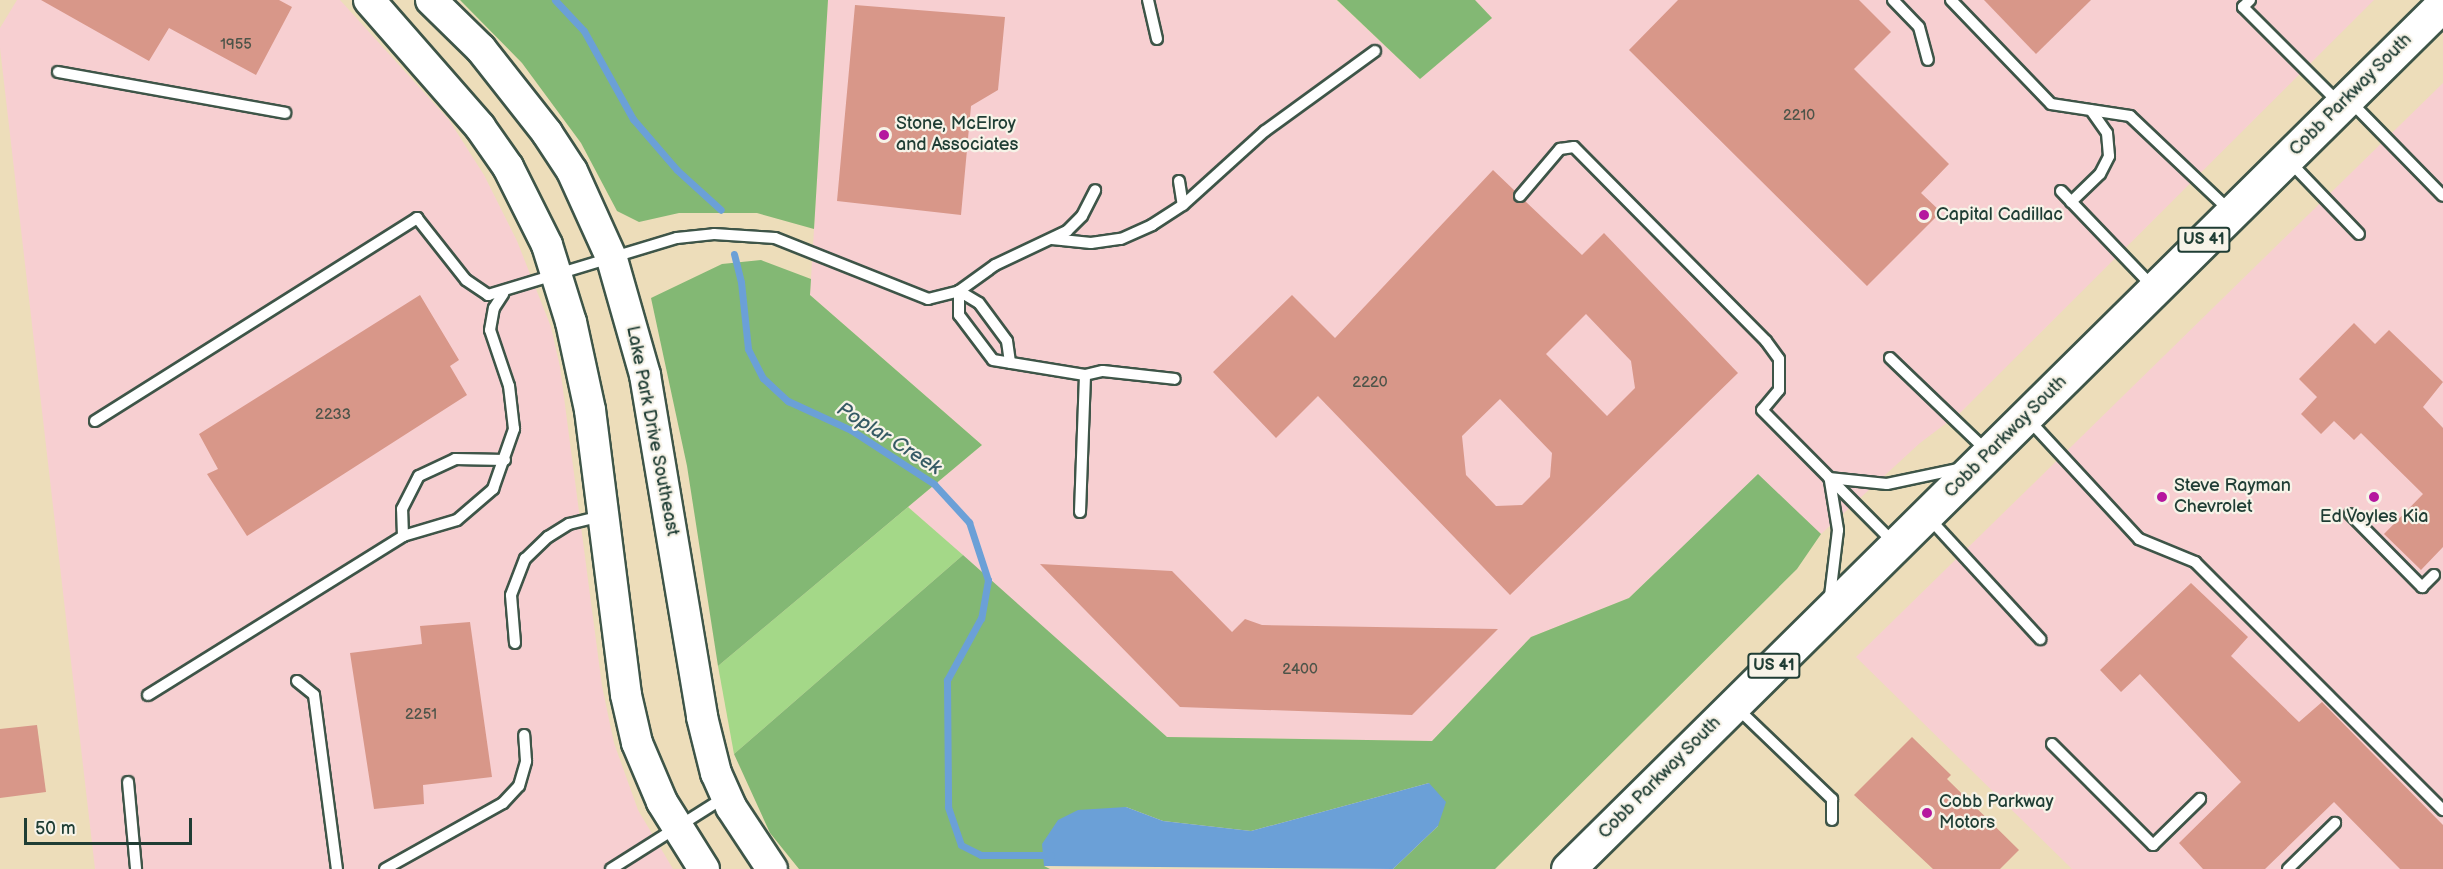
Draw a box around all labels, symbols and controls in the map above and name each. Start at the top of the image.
street label: Cobb Parkway South [2285,29,2417,161]
house number: 1955 [220,36,252,54]
house number: 2210 [1783,107,1815,125]
place label: Stone, McElroy and Associates [896,114,1018,156]
marker: Stone, McElroy and Associates [877,128,891,142]
place label: Capital Cadillac [1936,204,2063,226]
marker: Capital Cadillac [1917,208,1931,222]
road number: US 41 [2177,227,2231,253]
street label: Lake Park Drive Southeast [621,324,683,538]
street label: Cobb Parkway South [1940,371,2072,503]
house number: 2220 [1352,374,1388,392]
water label: Poplar Creek [832,397,946,481]
house number: 2233 [315,406,351,424]
place label: Steve Rayman Chevrolet [2174,476,2291,518]
marker: Steve Rayman Chevrolet [2155,490,2169,504]
marker: Ed Voyles Kia [2367,490,2381,504]
place label: Ed Voyles Kia [2319,506,2429,528]
road number: US 41 [1747,653,1801,679]
house number: 2400 [1282,661,1318,679]
house number: 2251 [405,706,437,724]
street label: Cobb Parkway South [1594,712,1726,844]
place label: Cobb Parkway Motors [1939,792,2054,834]
scale bar [27,806,195,844]
marker: Cobb Parkway Motors [1920,806,1934,820]
text: 50 m [35,818,76,839]

